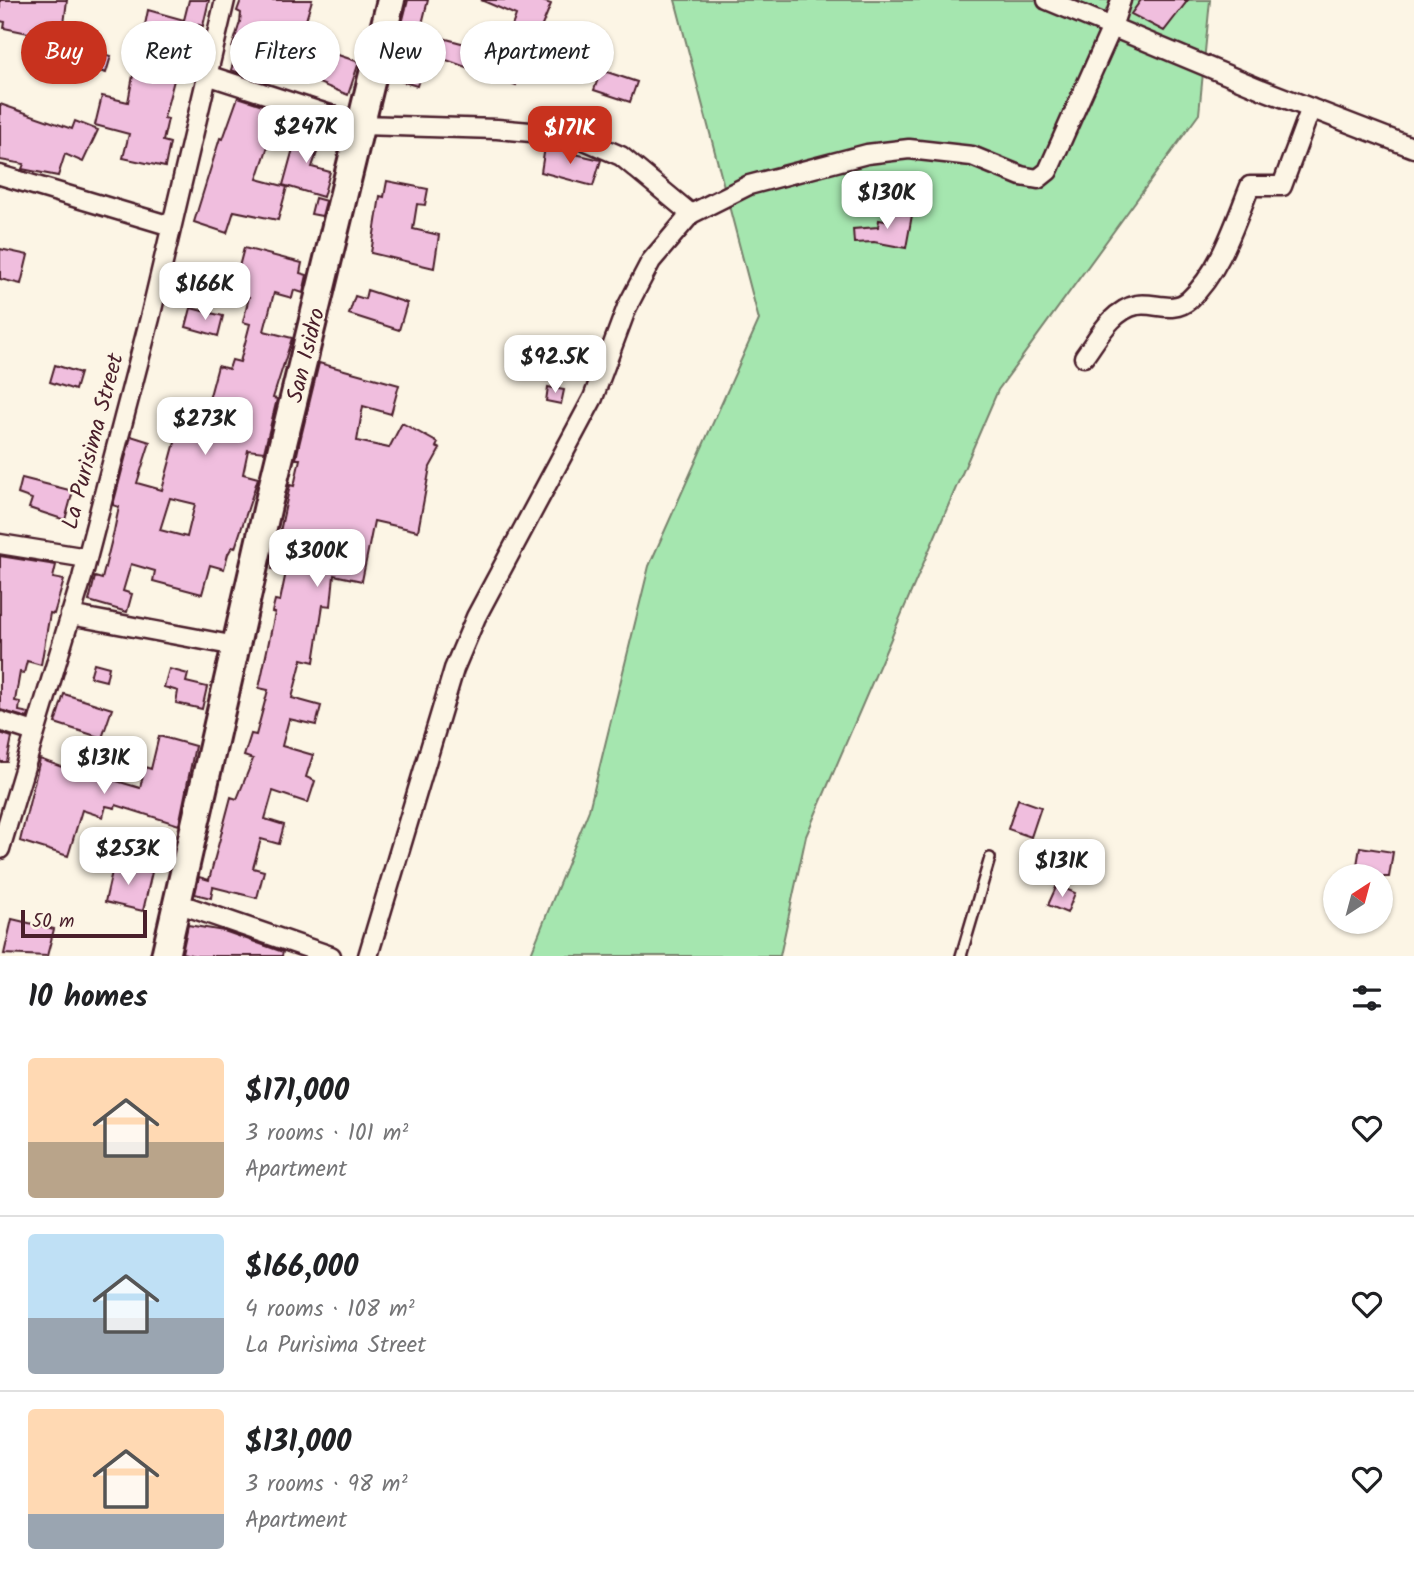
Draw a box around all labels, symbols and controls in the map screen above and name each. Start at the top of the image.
chip: Buy [21,21,107,84]
chip: Rent [121,21,216,84]
chip: Filters [230,21,340,84]
chip: New [354,21,446,84]
chip: Apartment [460,21,614,84]
pin: $247K [257,106,355,165]
pin: $171K [521,106,619,166]
text: $247K [274,110,338,146]
text: $171K [544,111,596,147]
pin: $130K [838,172,936,231]
text: $130K [858,176,916,212]
pin: $166K [156,262,254,322]
text: $166K [175,267,235,303]
street label: San Isidro [278,304,336,407]
pin: $92.5K [498,336,612,395]
text: $92.5K [520,340,590,376]
street label: La Purisima Street [53,348,135,534]
pin: $273K [156,398,254,457]
text: $273K [173,402,237,438]
pin: $300K [268,530,366,589]
text: $300K [285,534,349,570]
pin: $131K [55,736,153,796]
text: $131K [77,741,131,777]
pin: $253K [79,828,177,887]
text: $253K [95,832,161,868]
pin: $131K [1013,839,1111,899]
text: $131K [1035,844,1089,880]
north arrow [1323,864,1393,934]
map controls [1323,864,1393,934]
scale bar [21,907,147,939]
text: 50 m [32,907,74,937]
text: 10 homes [28,974,148,1022]
icon: filters [1348,979,1386,1017]
text: $171,000 [245,1068,349,1116]
icon: home [84,1086,168,1170]
icon: heart [1348,1109,1386,1147]
text: 3 rooms · 101 m² [245,1116,408,1152]
text: Apartment [245,1152,347,1188]
text: $166,000 [245,1244,358,1292]
icon: home [84,1262,168,1346]
icon: heart [1348,1285,1386,1323]
text: 4 rooms · 108 m² [245,1292,415,1328]
text: La Purisima Street [245,1328,426,1364]
text: $131,000 [245,1419,351,1467]
icon: home [84,1437,168,1521]
icon: heart [1348,1460,1386,1498]
text: 3 rooms · 98 m² [245,1467,408,1503]
text: Apartment [245,1503,347,1539]

